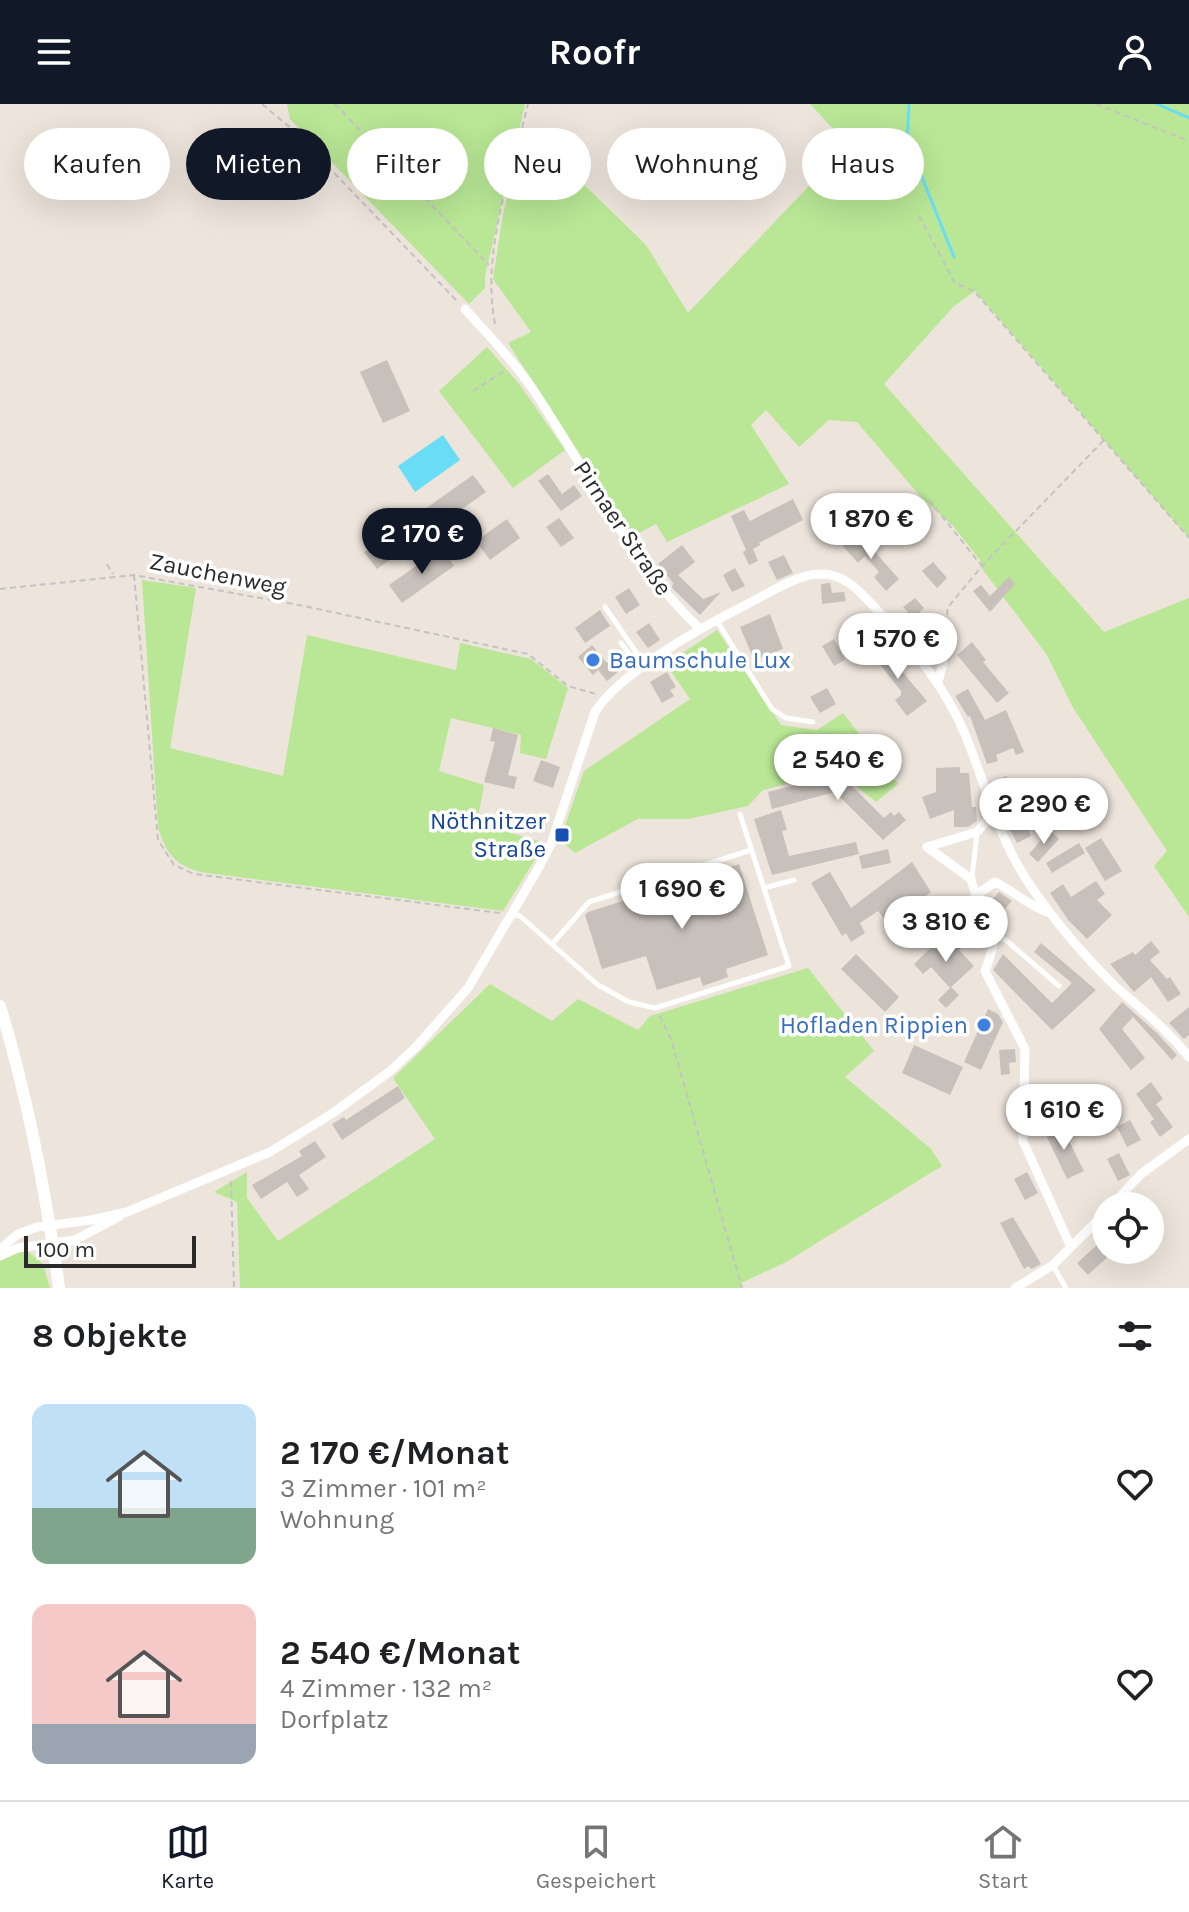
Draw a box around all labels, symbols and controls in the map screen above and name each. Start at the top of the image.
icon: menu [32,30,76,74]
icon: person [1113,30,1157,74]
text: Roofr [549,31,640,73]
chip: Kaufen [24,128,170,200]
chip: Mieten [186,128,331,200]
chip: Filter [347,128,468,200]
chip: Neu [484,128,591,200]
chip: Wohnung [607,128,786,200]
chip: Haus [802,128,924,200]
street label: Pirnaer Straße [568,456,678,600]
pin: 1 870 € [797,493,945,561]
text: 1 870 € [828,503,914,534]
pin: 2 170 € [348,508,496,576]
text: 2 170 € [380,518,464,549]
street label: Zauchenweg [147,547,289,601]
pin: 1 570 € [824,613,972,681]
text: 1 570 € [856,623,940,654]
place label: Baumschule Lux [609,646,791,674]
marker: Baumschule Lux [584,651,602,669]
pin: 2 540 € [764,734,912,802]
text: 2 540 € [792,744,884,775]
pin: 2 290 € [970,778,1118,846]
text: 2 290 € [997,788,1091,819]
place label: Nöthnitzer Straße [430,807,546,863]
marker: Nöthnitzer Straße [553,826,571,844]
pin: 1 690 € [608,863,756,931]
text: 1 690 € [639,873,725,904]
pin: 3 810 € [872,896,1020,964]
text: 3 810 € [902,906,990,937]
place label: Hofladen Rippien [780,1011,968,1039]
marker: Hofladen Rippien [975,1016,993,1034]
pin: 1 610 € [990,1084,1138,1152]
text: 1 610 € [1024,1094,1104,1125]
map controls [1092,1192,1164,1264]
button: locate [1092,1192,1164,1264]
scale bar [24,1232,196,1268]
text: 100 m [36,1237,95,1263]
icon: filters [1113,1314,1157,1358]
text: 8 Objekte [32,1316,188,1356]
text: 2 170 €/Monat [280,1433,509,1473]
icon: home [96,1436,192,1532]
icon: heart [1113,1462,1157,1506]
text: 3 Zimmer · 101 m² [280,1473,487,1504]
text: Wohnung [280,1504,394,1535]
text: 2 540 €/Monat [280,1633,520,1673]
icon: home [96,1636,192,1732]
icon: heart [1113,1662,1157,1706]
text: 4 Zimmer · 132 m² [280,1673,492,1704]
text: Dorfplatz [280,1704,389,1735]
tab: Karte [161,1820,214,1894]
tab: Gespeichert [536,1820,656,1894]
tab: Start [978,1820,1028,1894]

